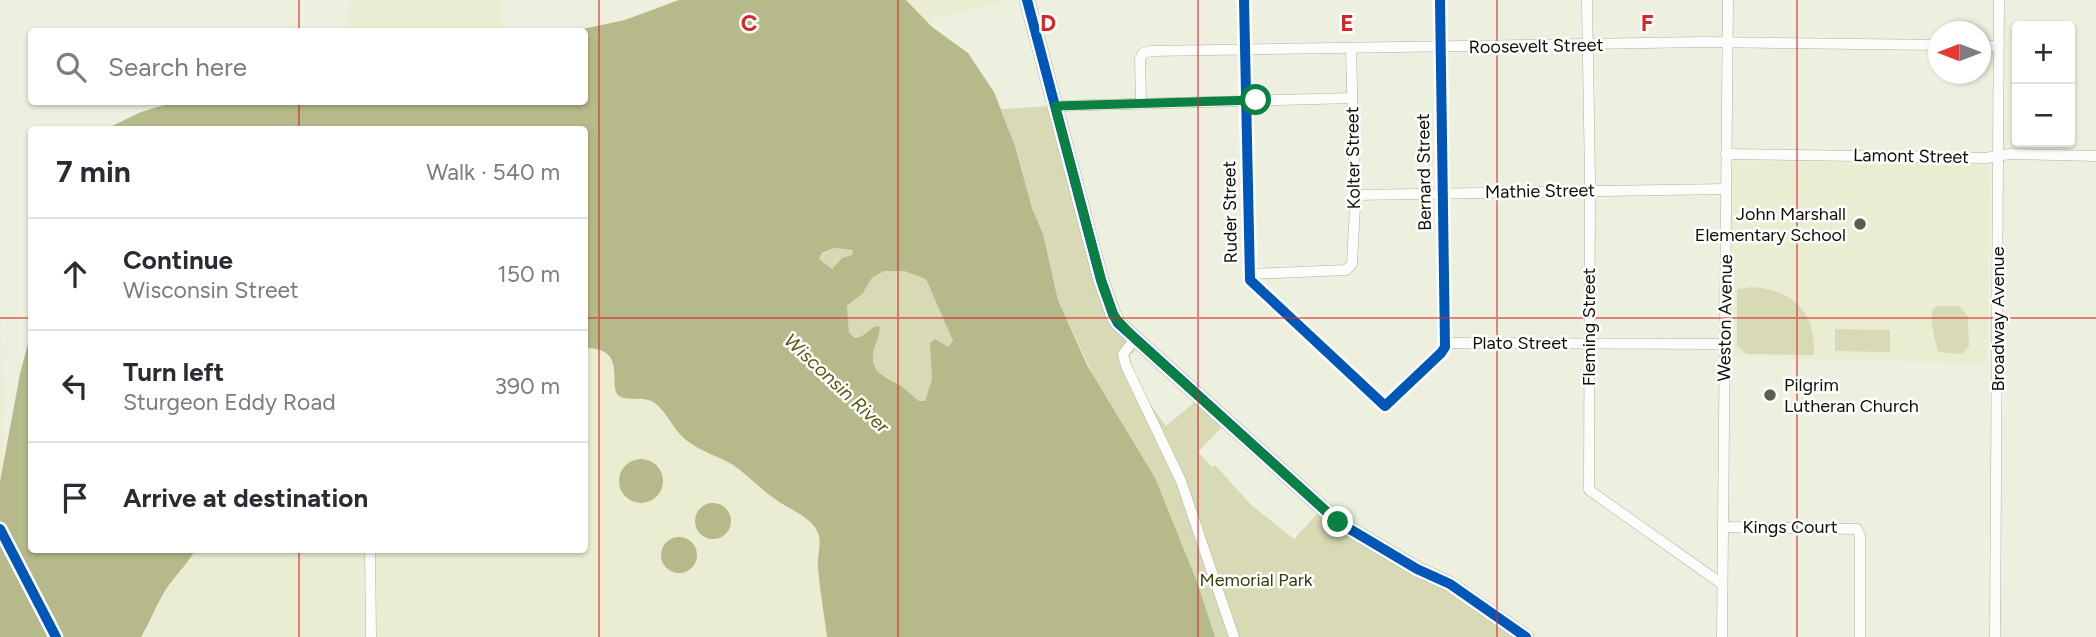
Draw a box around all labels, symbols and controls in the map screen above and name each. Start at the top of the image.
text: C [741,9,758,37]
text: D [1040,9,1056,37]
text: E [1340,9,1354,37]
text: F [1641,9,1654,37]
north arrow [1928,21,1991,84]
map controls [2012,21,2075,147]
button: + [2012,21,2075,84]
search box [28,28,588,105]
street label: Roosevelt Street [1468,34,1604,58]
icon: search [52,48,90,86]
text: Search here [108,51,247,83]
route start [1240,84,1271,115]
button: − [2012,84,2075,147]
street label: Kolter Street [1341,106,1365,210]
street label: Bernard Street [1412,113,1436,231]
street label: Lamont Street [1853,144,1969,168]
text: 7 min [56,153,131,190]
text: Walk · 540 m [426,158,560,186]
street label: Ruder Street [1218,160,1242,263]
street label: Mathie Street [1485,179,1595,203]
place label: John Marshall Elementary School [1695,203,1846,246]
marker: John Marshall Elementary School [1852,216,1868,232]
text: Continue [123,244,233,276]
street label: Broadway Avenue [1987,246,2009,391]
street label: Weston Avenue [1713,254,1737,382]
icon: ahead [56,255,94,293]
text: 150 m [497,260,560,288]
street label: Fleming Street [1578,268,1600,386]
text: Wisconsin Street [123,276,299,304]
water label: Wisconsin River [779,329,894,438]
street label: Plato Street [1472,332,1568,354]
text: Turn left [123,356,224,388]
icon: left [56,367,94,405]
text: 390 m [494,372,560,400]
place label: Pilgrim Lutheran Church [1784,374,1919,417]
marker: Pilgrim Lutheran Church [1762,387,1778,403]
text: Sturgeon Eddy Road [123,388,336,416]
icon: arrive [56,479,94,517]
text: Arrive at destination [123,482,368,514]
route end [1322,506,1353,537]
street label: Kings Court [1743,516,1838,538]
park label: Memorial Park [1200,569,1313,591]

